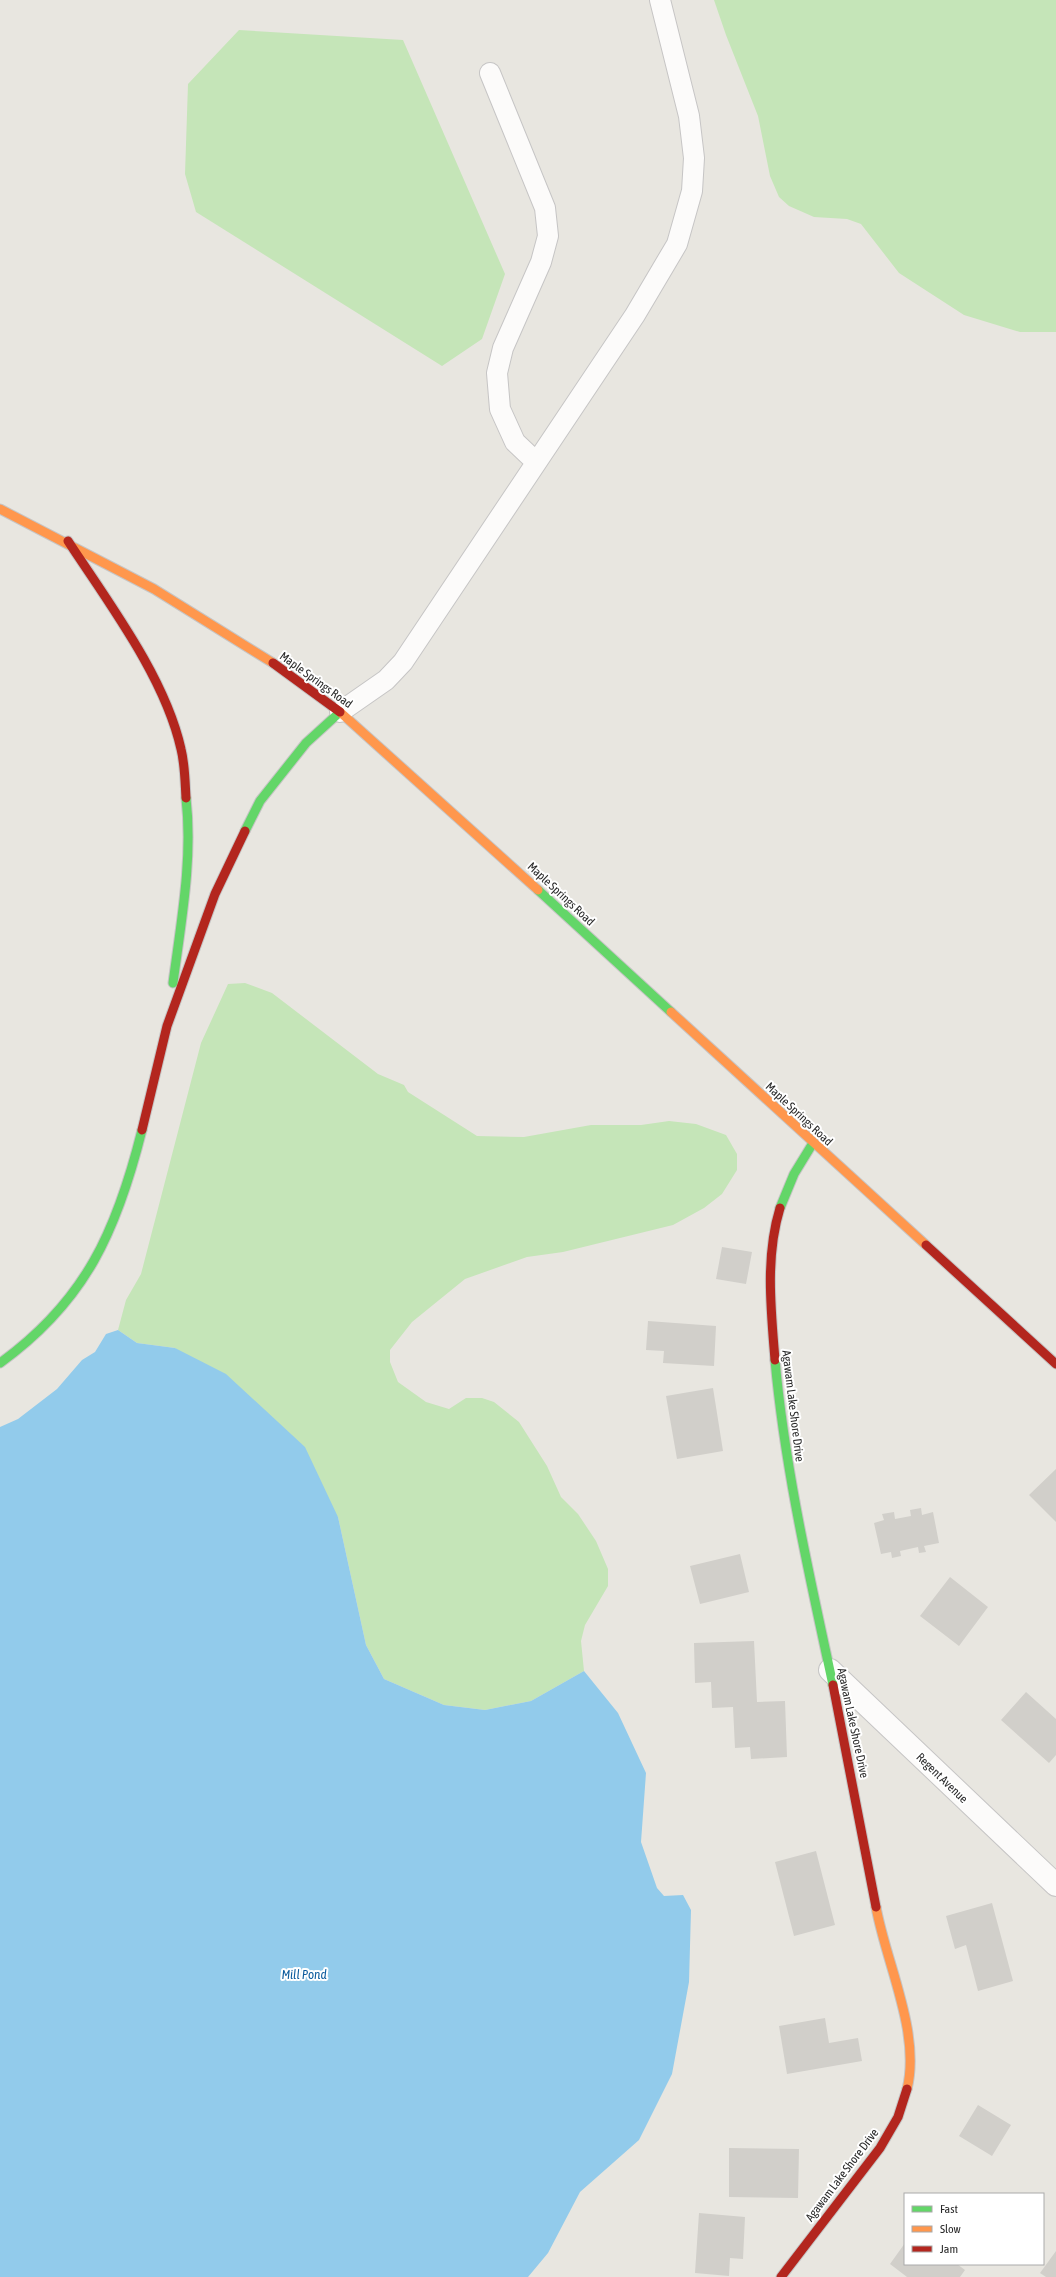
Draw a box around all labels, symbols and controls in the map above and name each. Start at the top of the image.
street label: Maple Springs Road [277,649,355,711]
street label: Maple Springs Road [525,859,597,929]
street label: Maple Springs Road [763,1079,835,1149]
street label: Agawam Lake Shore Drive [779,1350,807,1462]
street label: Agawam Lake Shore Drive [835,1667,871,1779]
street label: Regent Avenue [913,1750,971,1806]
water label: Mill Pond [281,1967,327,1982]
street label: Agawam Lake Shore Drive [803,2126,881,2224]
legend [904,2193,1044,2265]
text: Fast [940,2202,958,2216]
text: Slow [940,2222,961,2236]
text: Jam [940,2242,958,2256]

